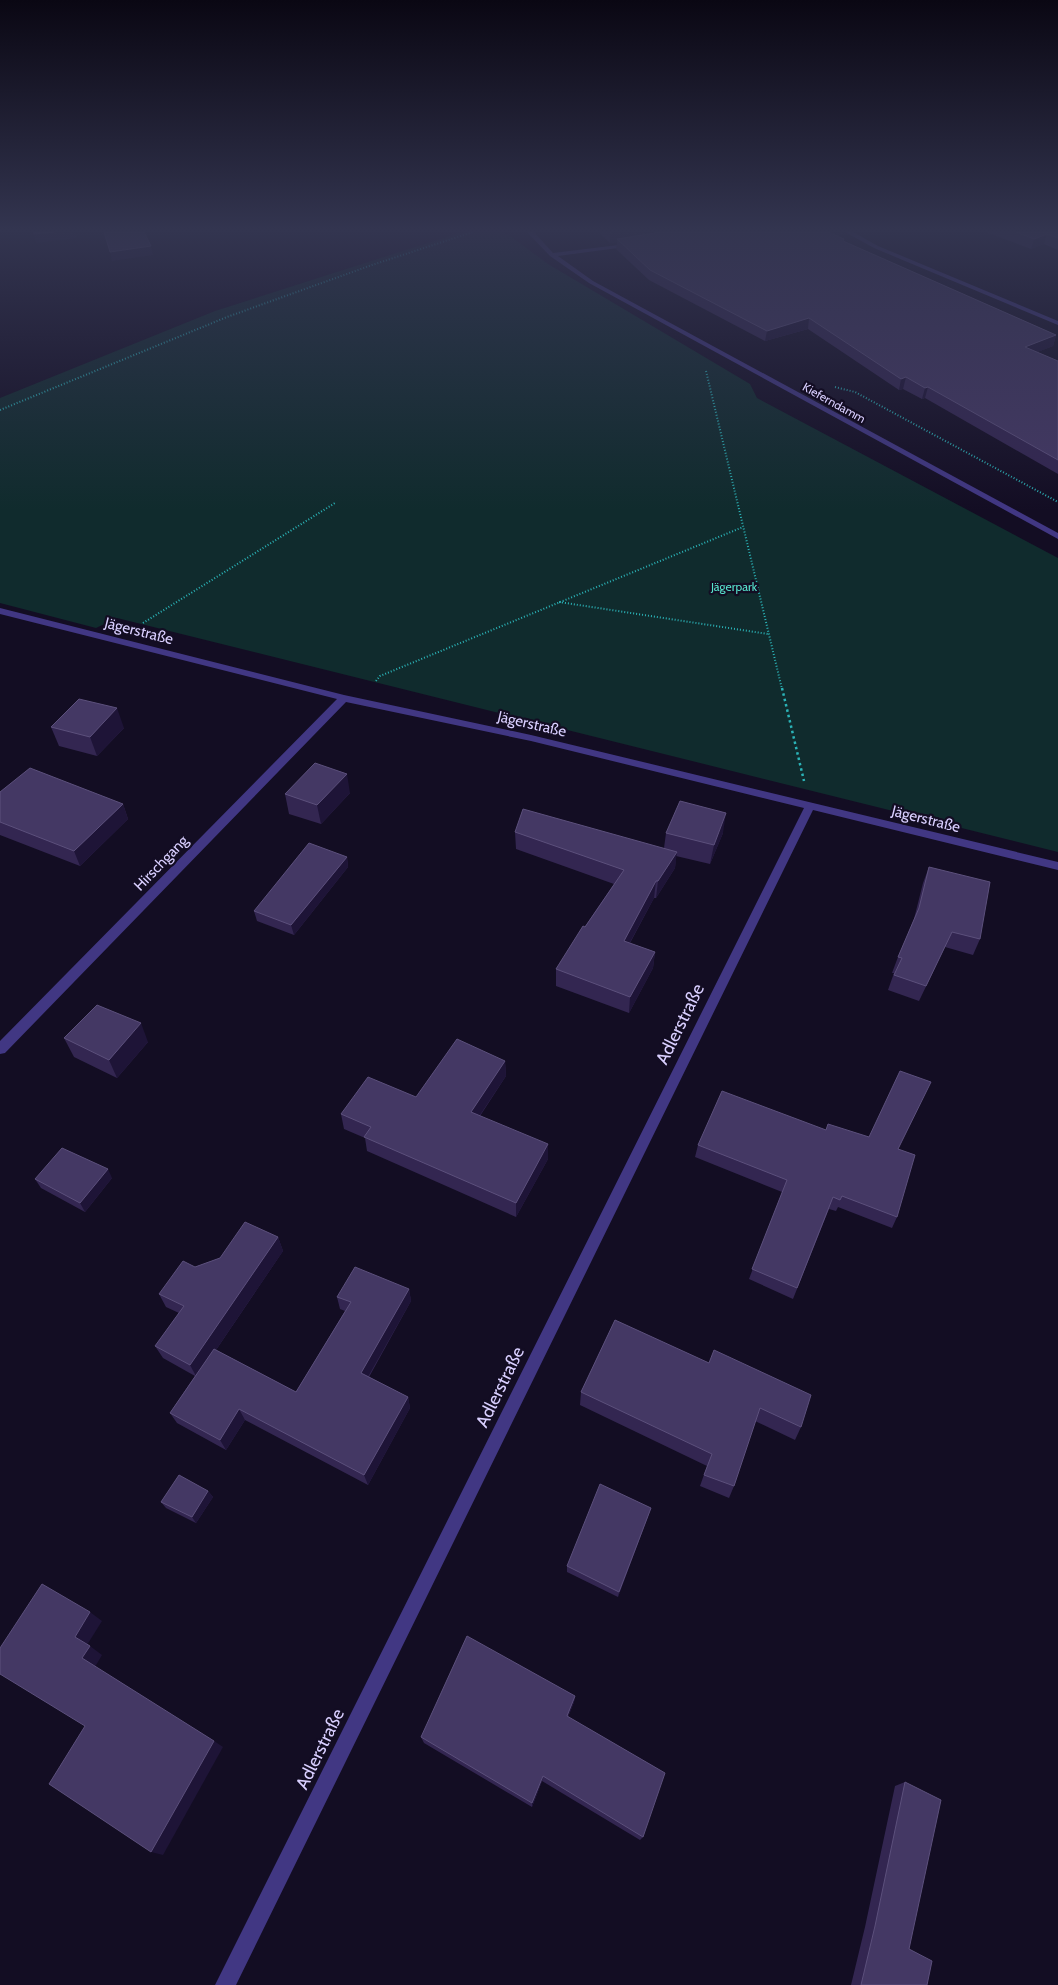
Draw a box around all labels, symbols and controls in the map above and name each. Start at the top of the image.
street label: Kieferndamm [800,379,868,426]
park label: Jägerpark [710,579,758,594]
street label: Jägerstraße [102,614,176,648]
street label: Jägerstraße [495,707,568,741]
street label: Jägerstraße [889,802,963,836]
street label: Hirschgang [130,831,192,894]
street label: Adlerstraße [651,980,709,1068]
street label: Adlerstraße [471,1343,529,1431]
street label: Adlerstraße [291,1705,349,1793]

